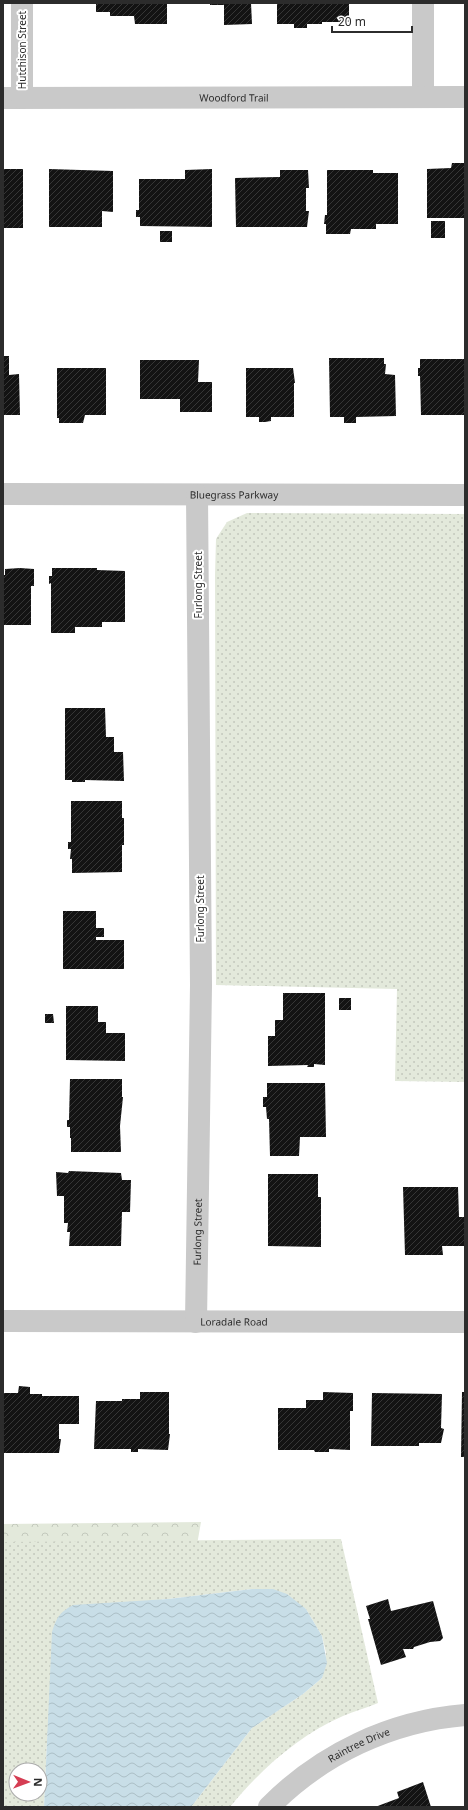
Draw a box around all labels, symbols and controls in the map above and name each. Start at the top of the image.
scale bar [332,8,412,34]
street label: Hutchison Street [15,10,29,89]
text: 20 m [338,13,366,30]
street label: Woodford Trail [199,90,269,105]
street label: Bluegrass Parkway [190,487,279,502]
street label: Furlong Street [191,551,205,618]
street label: Furlong Street [193,875,207,942]
street label: Furlong Street [190,1198,205,1266]
street label: Loradale Road [200,1314,268,1329]
street label: Raintree Drive [325,1724,392,1765]
north arrow [8,1762,48,1802]
text: N [31,1778,46,1787]

